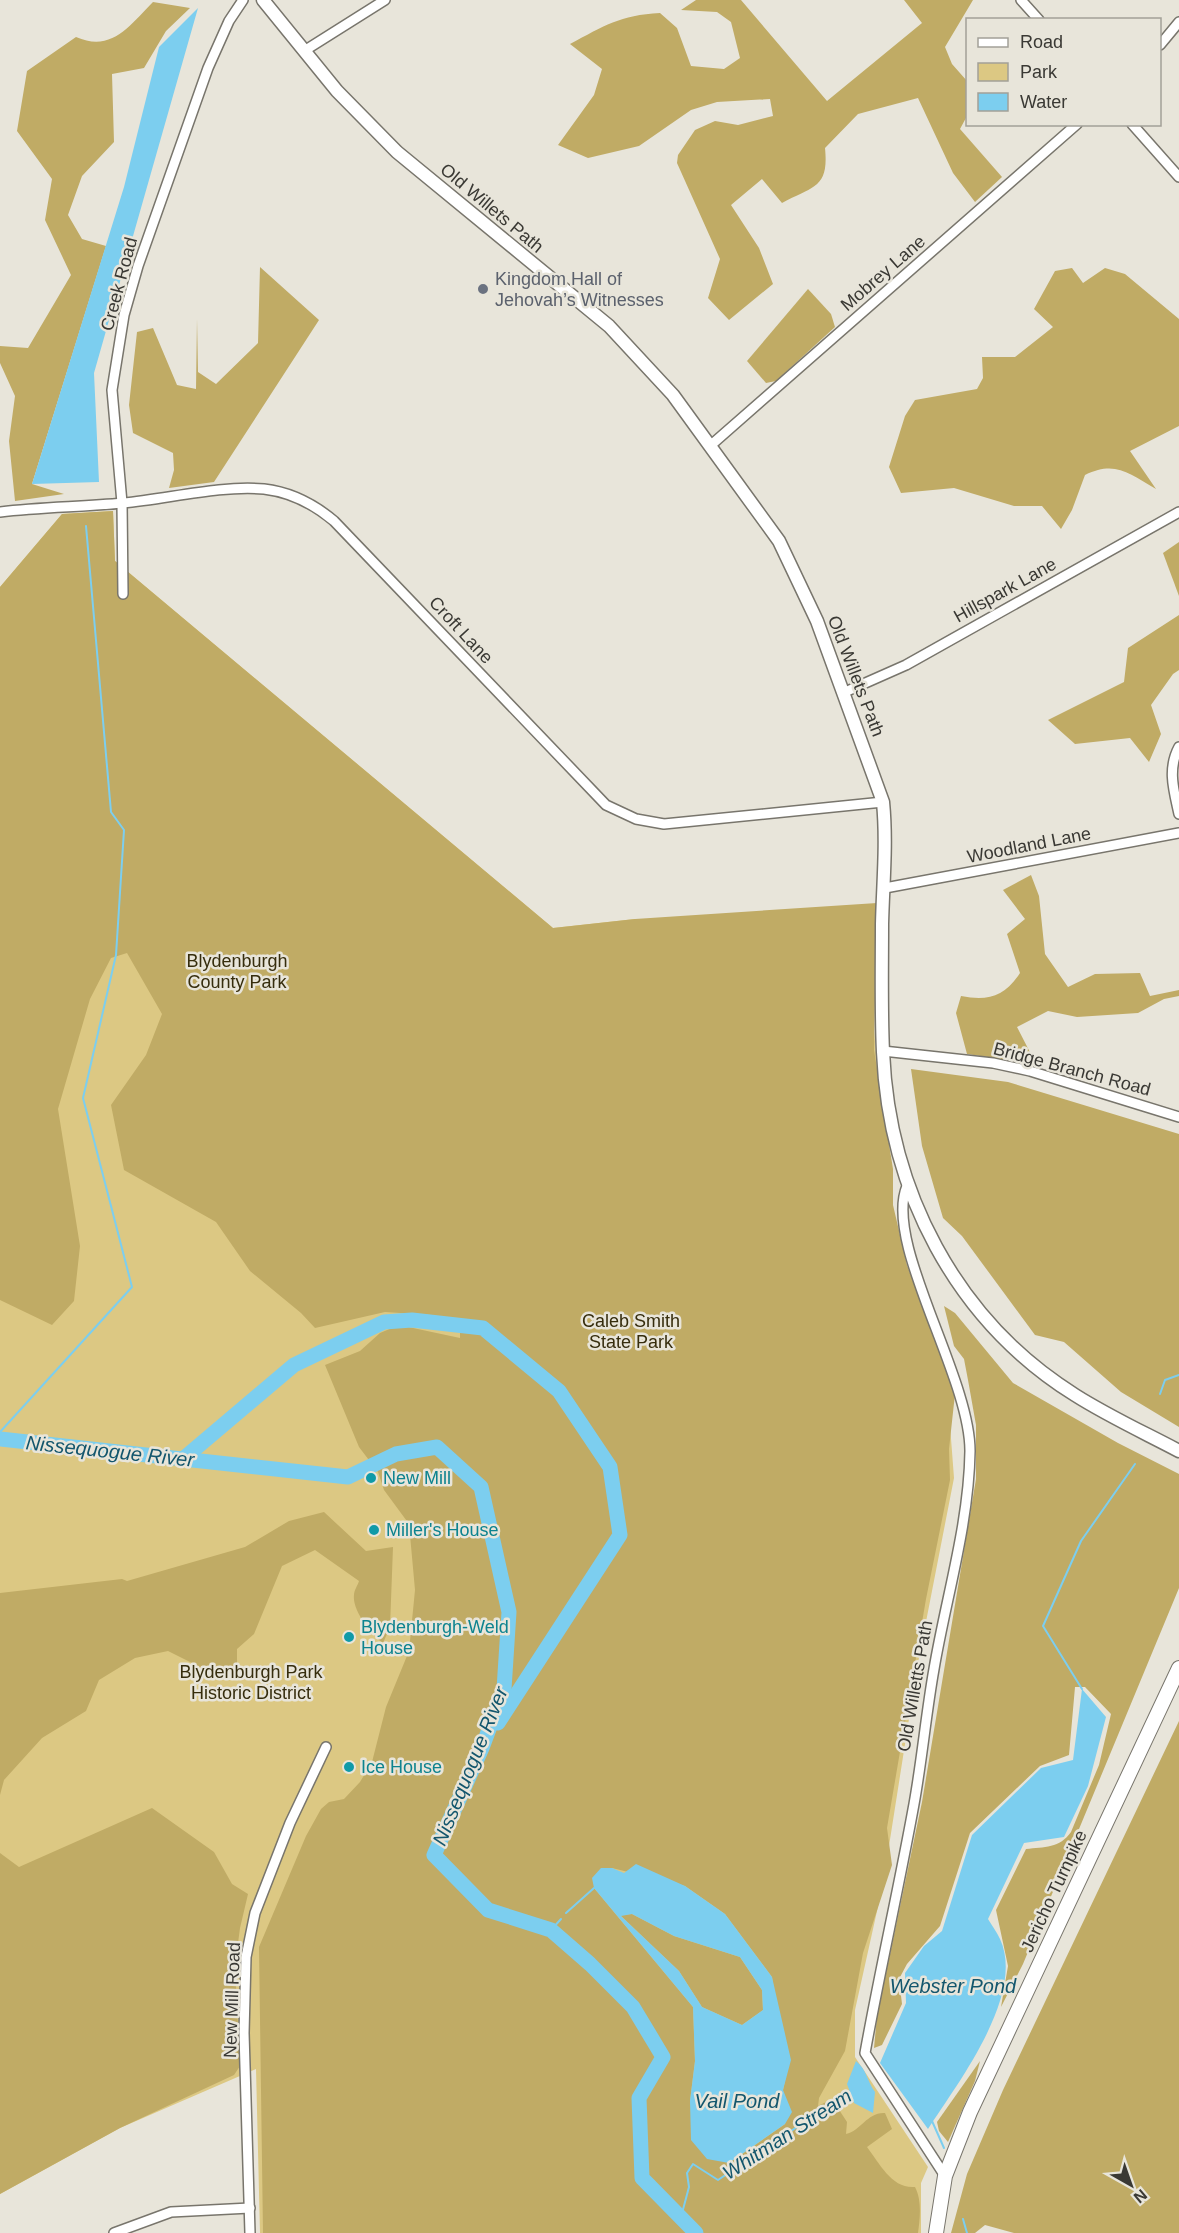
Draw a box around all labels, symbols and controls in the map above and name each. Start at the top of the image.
legend [966,18,1161,126]
text: Road [1020,32,1063,52]
text: Park [1020,62,1058,82]
text: Water [1020,92,1067,112]
street label: Old Willets Path [437,159,547,257]
street label: Mobrey Lane [837,231,929,315]
street label: Creek Road [97,235,141,333]
place label: Kingdom Hall of Jehovah’s Witnesses [495,269,664,310]
marker: Kingdom Hall of Jehovah’s Witnesses [476,282,490,296]
street label: Hillspark Lane [950,554,1060,626]
street label: Croft Lane [425,592,497,668]
street label: Old Willets Path [824,613,888,739]
street label: Woodland Lane [965,823,1093,867]
park label: Blydenburgh County Park [186,951,288,992]
street label: Bridge Branch Road [991,1038,1153,1100]
park label: Caleb Smith State Park [582,1311,680,1352]
water label: Nissequogue River [25,1431,197,1471]
place label: New Mill [383,1468,451,1488]
marker: New Mill [364,1471,378,1485]
place label: Miller's House [386,1520,498,1540]
marker: Miller's House [367,1523,381,1537]
place label: Blydenburgh-Weld House [361,1617,509,1658]
street label: Old Willetts Path [894,1619,936,1753]
marker: Blydenburgh-Weld House [342,1630,356,1644]
park label: Blydenburgh Park Historic District [179,1662,324,1703]
water label: Nissequogue River [428,1682,512,1848]
place label: Ice House [361,1757,442,1777]
marker: Ice House [342,1760,356,1774]
street label: Jericho Turnpike [1017,1827,1091,1955]
street label: New Mill Road [220,1942,244,2058]
water label: Webster Pond [890,1975,1017,1997]
water label: Whitman Stream [719,2084,855,2184]
water label: Vail Pond [695,2090,780,2112]
north arrow [1101,2155,1161,2215]
text: N [1130,2186,1150,2206]

